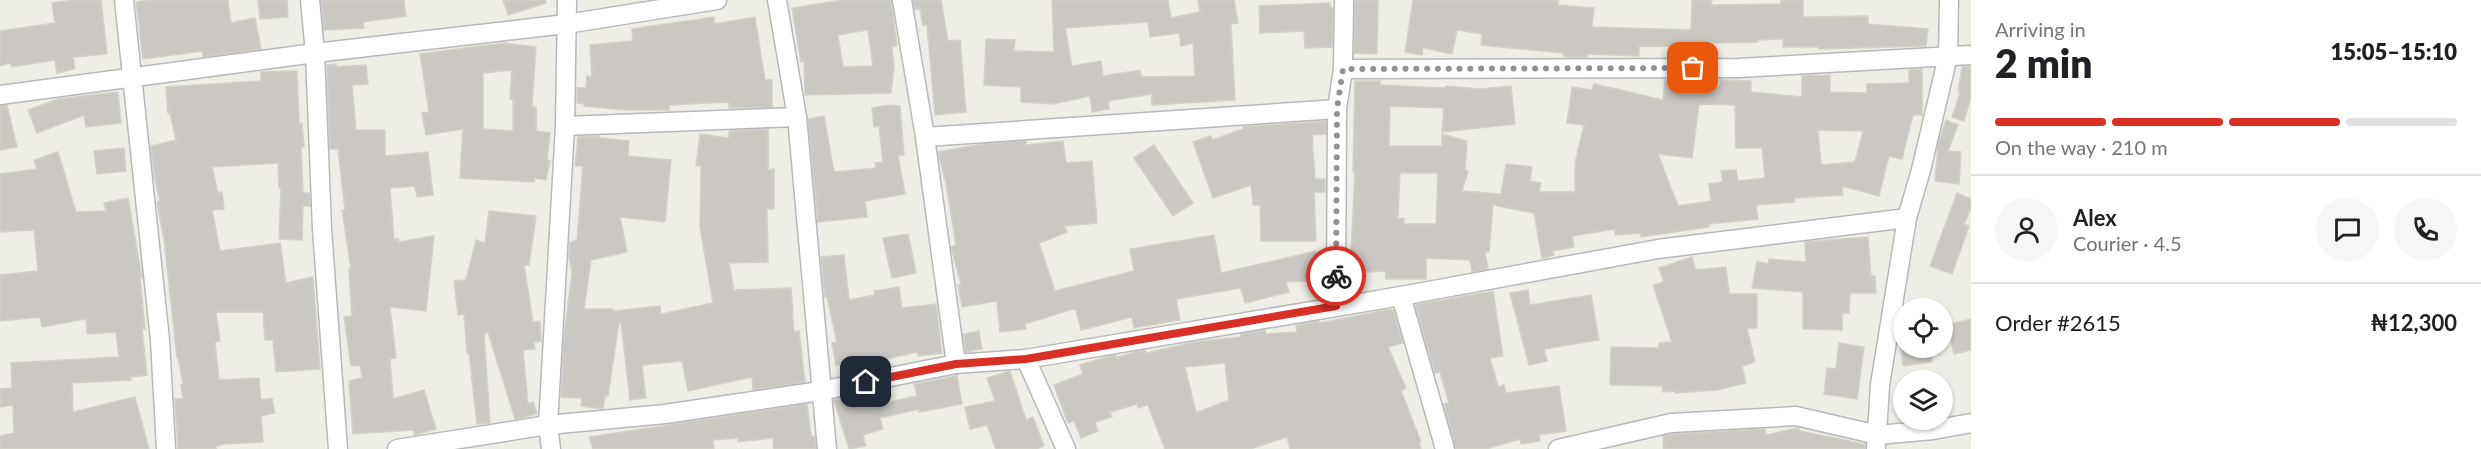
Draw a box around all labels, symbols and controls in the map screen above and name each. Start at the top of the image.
text: Arriving in [1995,17,2086,41]
text: 15:05–15:10 [2331,38,2457,65]
text: 2 min [1995,40,2092,86]
pin [1667,42,1718,93]
icon: bag [1676,51,1709,84]
text: On the way · 210 m [1995,135,2168,159]
button: person [1995,198,2058,261]
button: chat [2316,198,2379,261]
button: phone [2394,198,2457,261]
text: Alex [2073,204,2117,231]
text: Courier · 4.5 [2073,231,2182,255]
courier [1306,246,1366,306]
icon: bike [1320,260,1353,293]
map controls [1893,298,1953,430]
button: locate [1893,298,1953,358]
text: Order #2615 [1995,309,2121,336]
text: ₦12,300 [2370,309,2457,336]
pin [840,356,891,407]
icon: home [849,365,882,398]
button: layers [1893,370,1953,430]

